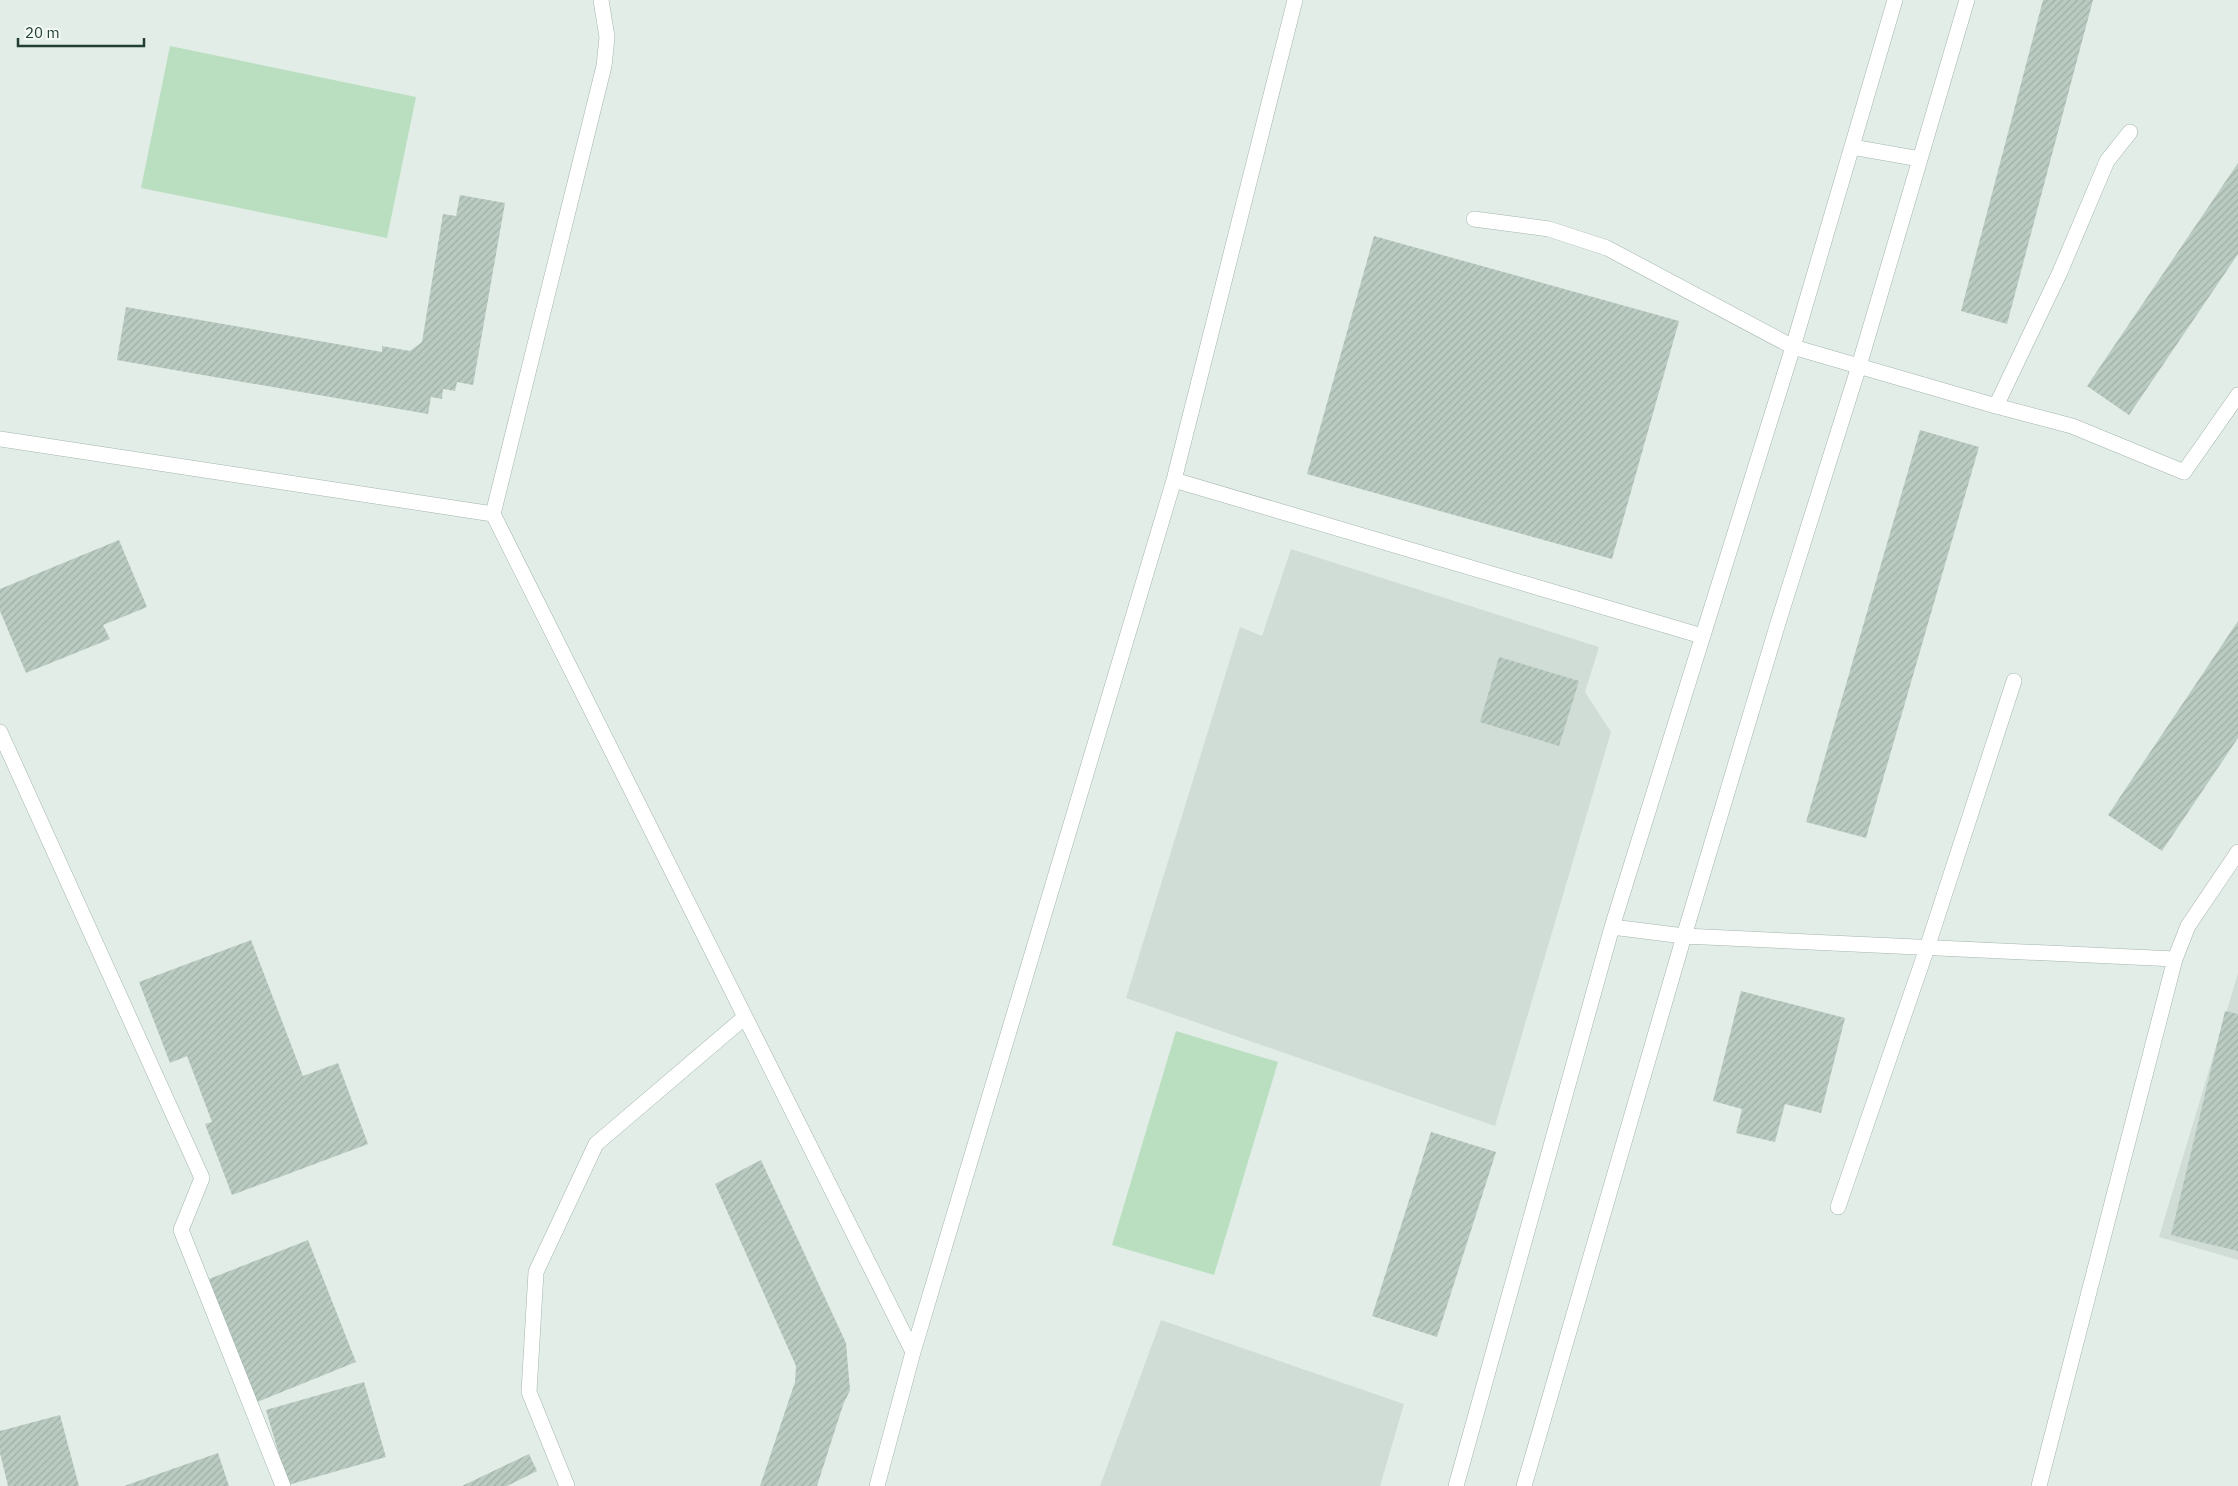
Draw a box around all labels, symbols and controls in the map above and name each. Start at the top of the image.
scale bar [18,15,144,47]
text: 20 m [25,23,60,42]

